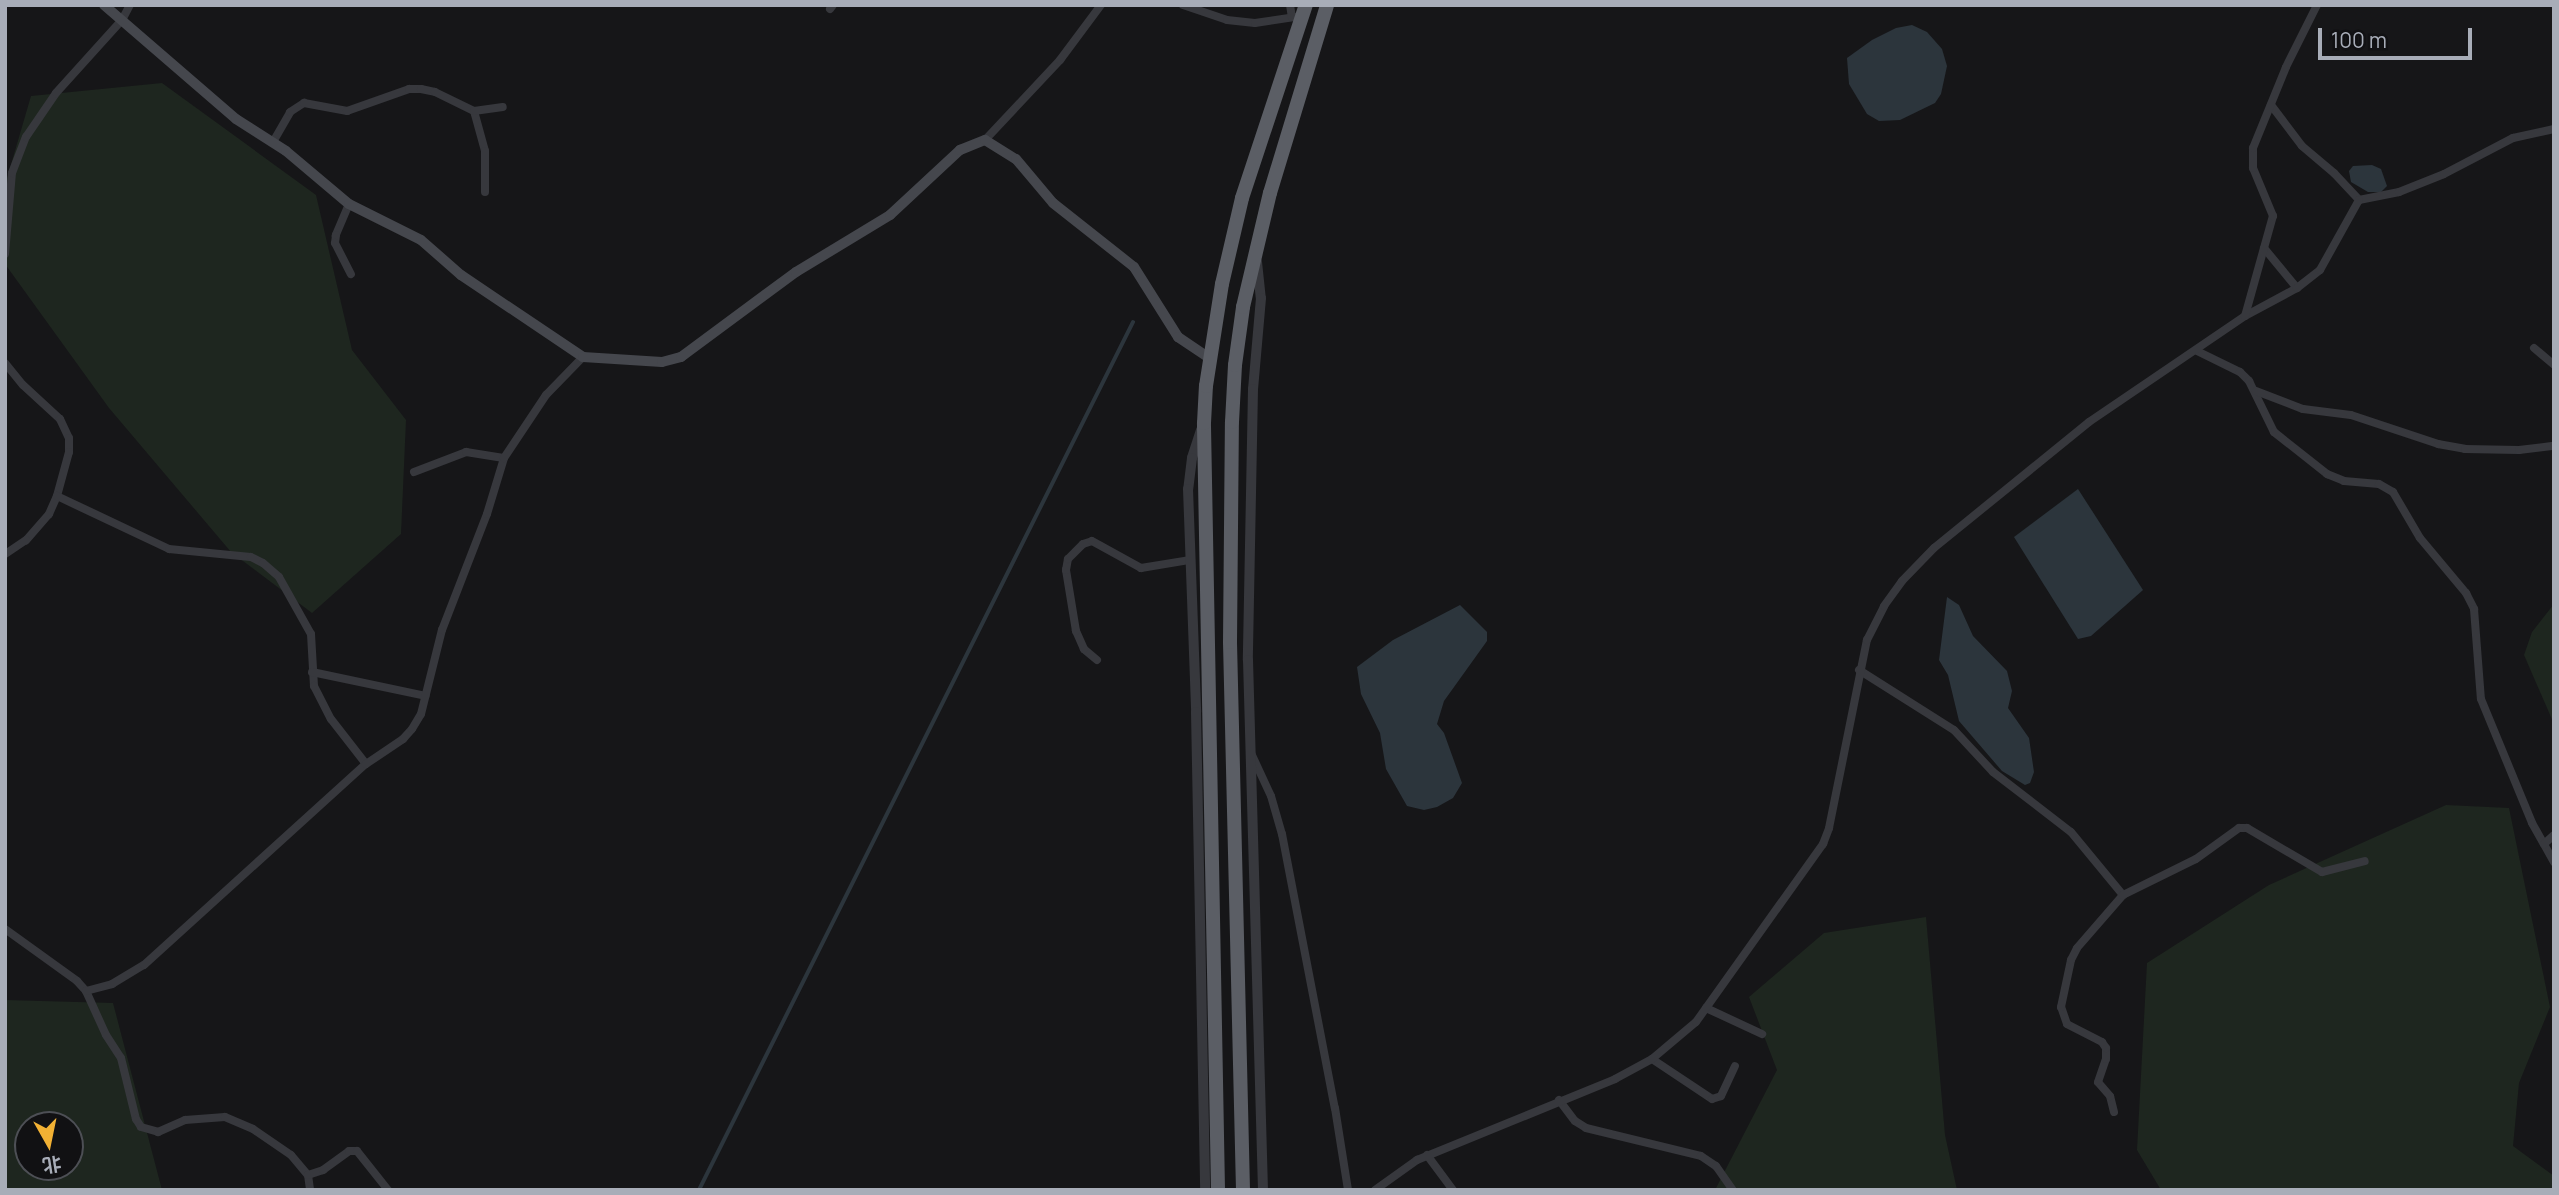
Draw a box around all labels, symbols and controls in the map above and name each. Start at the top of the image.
scale bar [2321,14,2475,58]
text: 100 m [2331,26,2387,54]
north arrow [14,1111,84,1181]
text: 北 [41,1150,63,1179]

